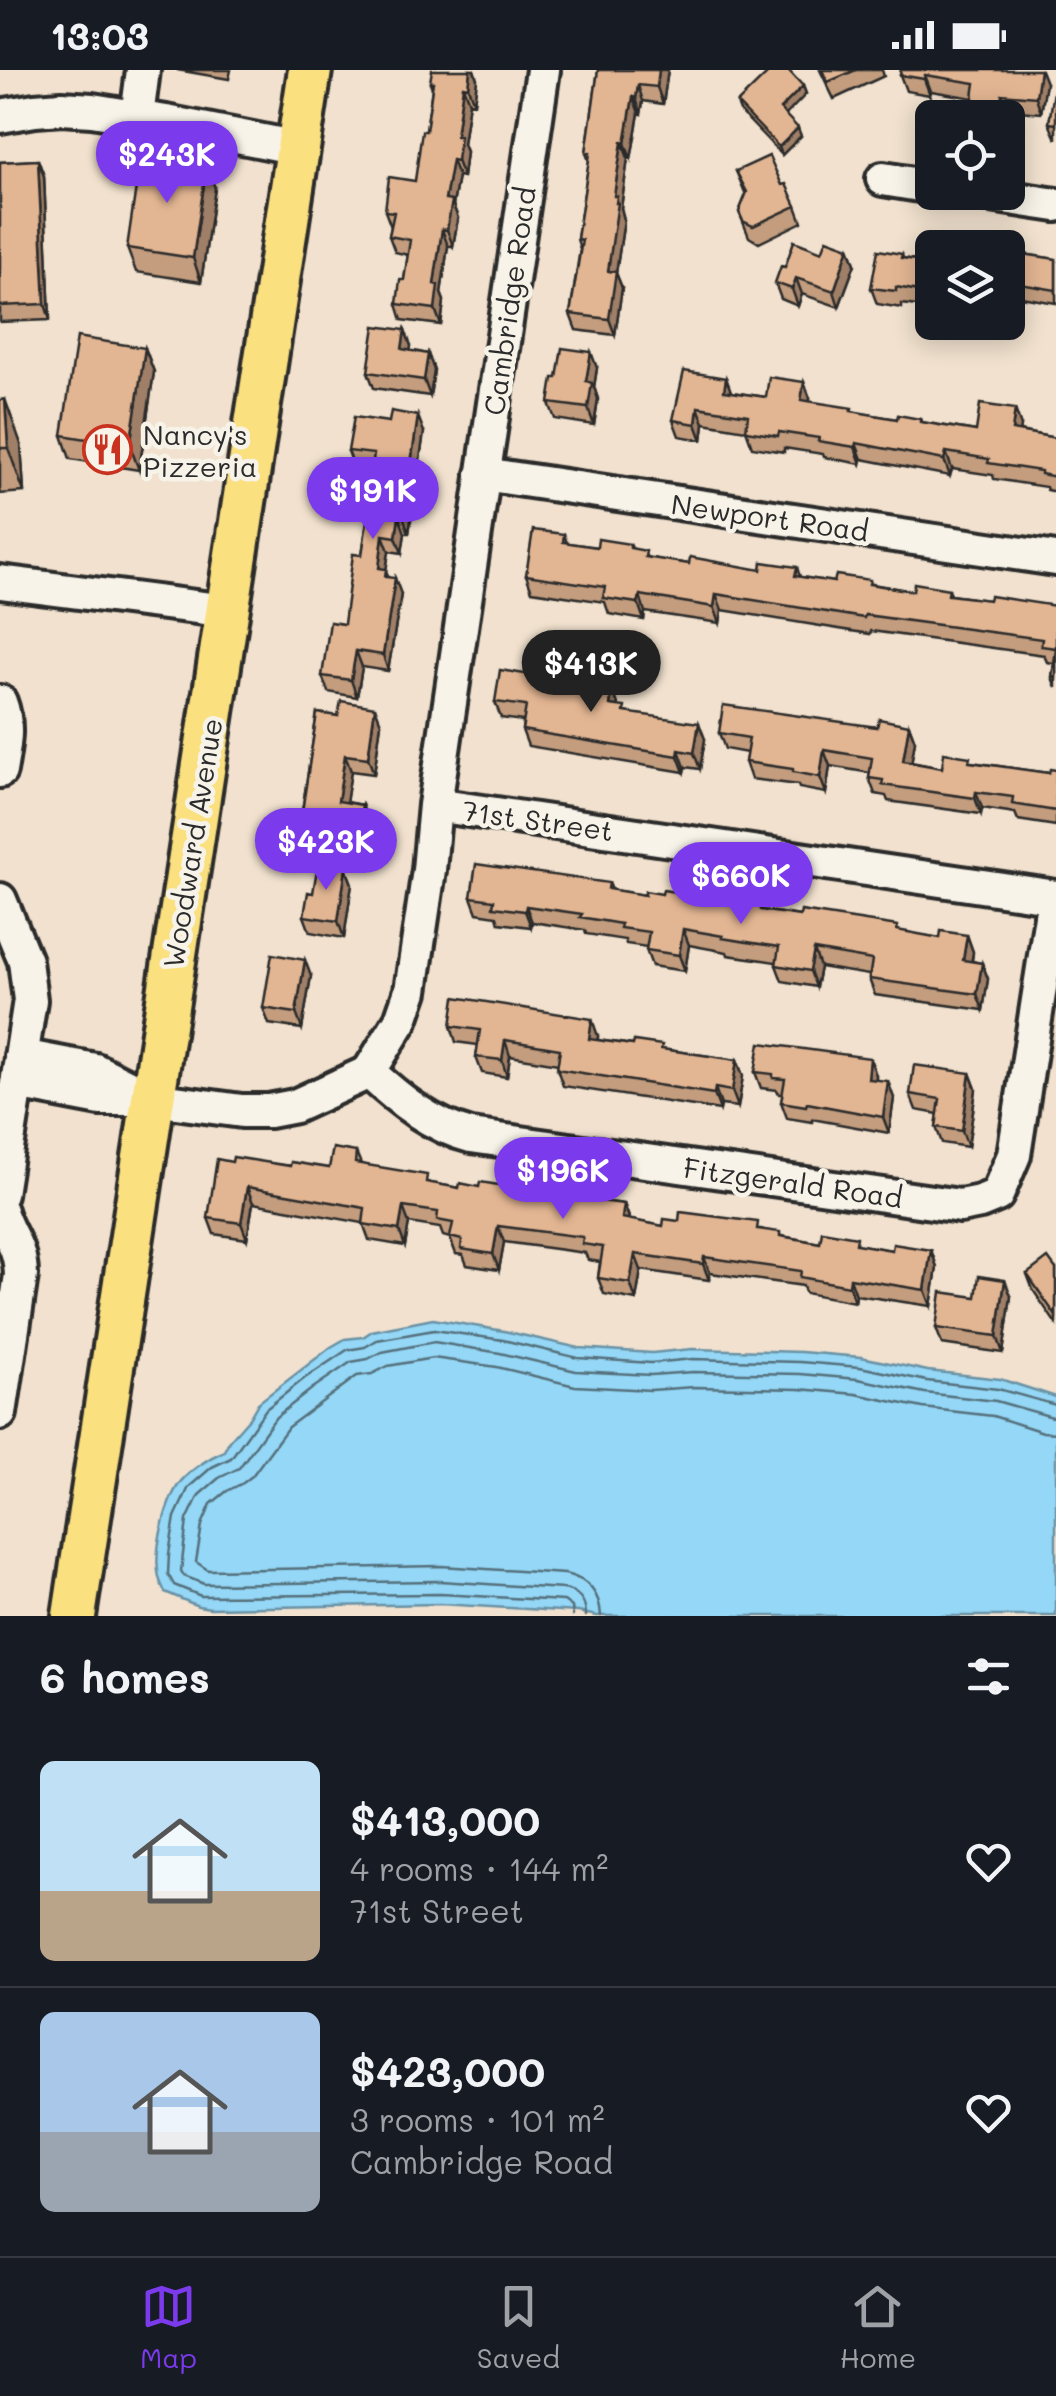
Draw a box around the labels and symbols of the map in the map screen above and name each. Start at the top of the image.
pin: $243K [97,121,237,206]
street label: Cambridge Road [475,184,543,418]
place label: Nancy's Pizzeria [143,416,257,484]
restaurant icon: Nancy's Pizzeria [82,424,134,476]
pin: $191K [303,457,443,542]
street label: Newport Road [669,485,871,549]
pin: $413K [521,630,661,715]
street label: Woodward Avenue [154,716,230,970]
street label: 71st Street [460,792,616,848]
pin: $423K [256,808,396,893]
pin: $660K [671,842,811,927]
pin: $196K [493,1137,633,1222]
street label: Fitzgerald Road [681,1149,905,1215]

